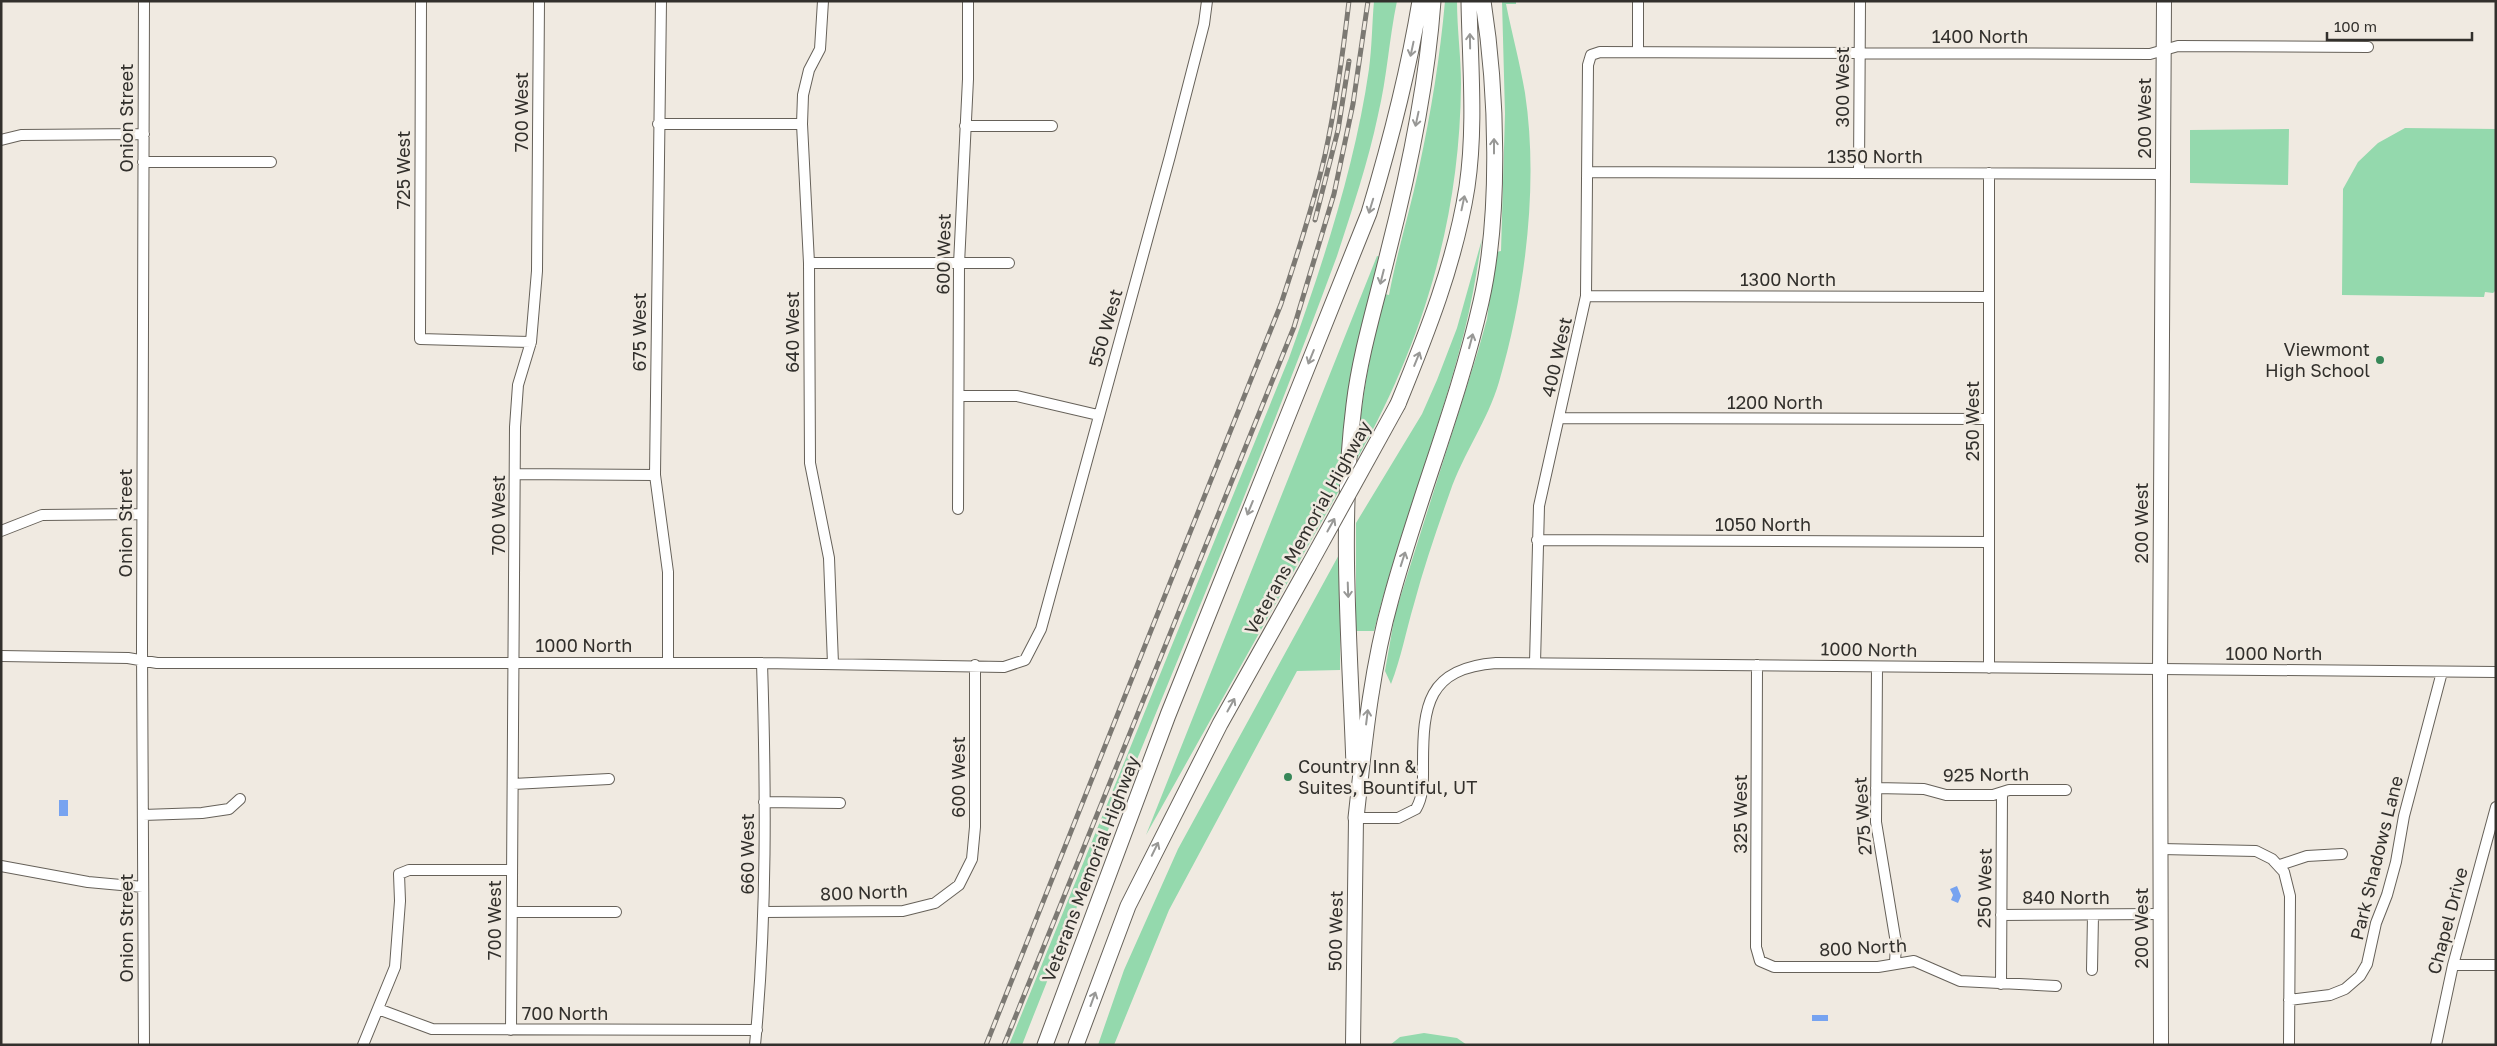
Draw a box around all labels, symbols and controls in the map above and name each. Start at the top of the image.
scale bar [2327,10,2472,42]
text: 100 m [2334,17,2377,35]
street label: 1400 North [1932,25,2028,47]
one-way arrow [1465,34,1474,50]
one-way arrow [1406,41,1416,57]
street label: 300 West [1831,46,1853,128]
street label: Onion Street [115,64,137,172]
street label: 700 West [510,72,532,152]
street label: 200 West [2133,78,2155,159]
one-way arrow [1412,110,1421,126]
street label: 725 West [392,131,414,209]
one-way arrow [1489,138,1499,154]
street label: 1350 North [1827,145,1923,167]
one-way arrow [1459,196,1468,212]
one-way arrow [1365,198,1375,214]
street label: 600 West [931,213,955,295]
street label: 1300 North [1740,268,1836,290]
one-way arrow [1377,269,1386,285]
street label: 550 West [1083,286,1127,369]
street label: 640 West [781,291,803,373]
street label: 675 West [628,292,650,372]
street label: 400 West [1536,315,1576,399]
one-way arrow [1466,334,1476,350]
place label: Viewmont High School [2265,338,2370,381]
one-way arrow [1305,350,1314,365]
one-way arrow [1413,351,1422,366]
marker: Viewmont High School [2374,354,2386,366]
street label: 250 West [1961,381,1983,461]
street label: 1200 North [1727,391,1823,413]
street label: Veterans Memorial Highway [1239,417,1375,638]
street label: Onion Street [114,469,136,577]
street label: 700 West [487,475,509,555]
street label: 200 West [2130,483,2152,564]
one-way arrow [1245,500,1254,515]
street label: 1050 North [1715,513,1811,535]
one-way arrow [1327,518,1337,532]
one-way arrow [1399,552,1408,568]
one-way arrow [1343,582,1353,598]
street label: 1000 North [536,634,632,656]
street label: 1000 North [1820,637,1918,661]
street label: 1000 North [2226,642,2322,664]
one-way arrow [1226,699,1236,713]
one-way arrow [1362,710,1372,726]
street label: 600 West [947,736,969,818]
street label: Veterans Memorial Highway [1037,752,1143,985]
place label: Country Inn & Suites, Bountiful, UT [1298,755,1477,798]
street label: 925 North [1943,762,2029,786]
marker: Country Inn & Suites, Bountiful, UT [1282,771,1294,783]
street label: Park Shadows Lane [2345,773,2407,942]
street label: 325 West [1729,774,1751,854]
street label: 275 West [1848,776,1876,856]
street label: 660 West [736,813,758,895]
one-way arrow [1151,842,1160,857]
street label: 250 West [1972,848,1996,928]
street label: Chapel Drive [2422,865,2472,977]
street label: Onion Street [115,874,137,982]
street label: 800 North [820,879,908,905]
street label: 700 West [483,880,505,960]
street label: 840 North [2022,886,2110,908]
street label: 200 West [2130,888,2152,969]
street label: 500 West [1323,890,1347,972]
street label: 800 North [1818,934,1907,960]
one-way arrow [1089,992,1098,1007]
street label: 700 North [522,1002,608,1024]

